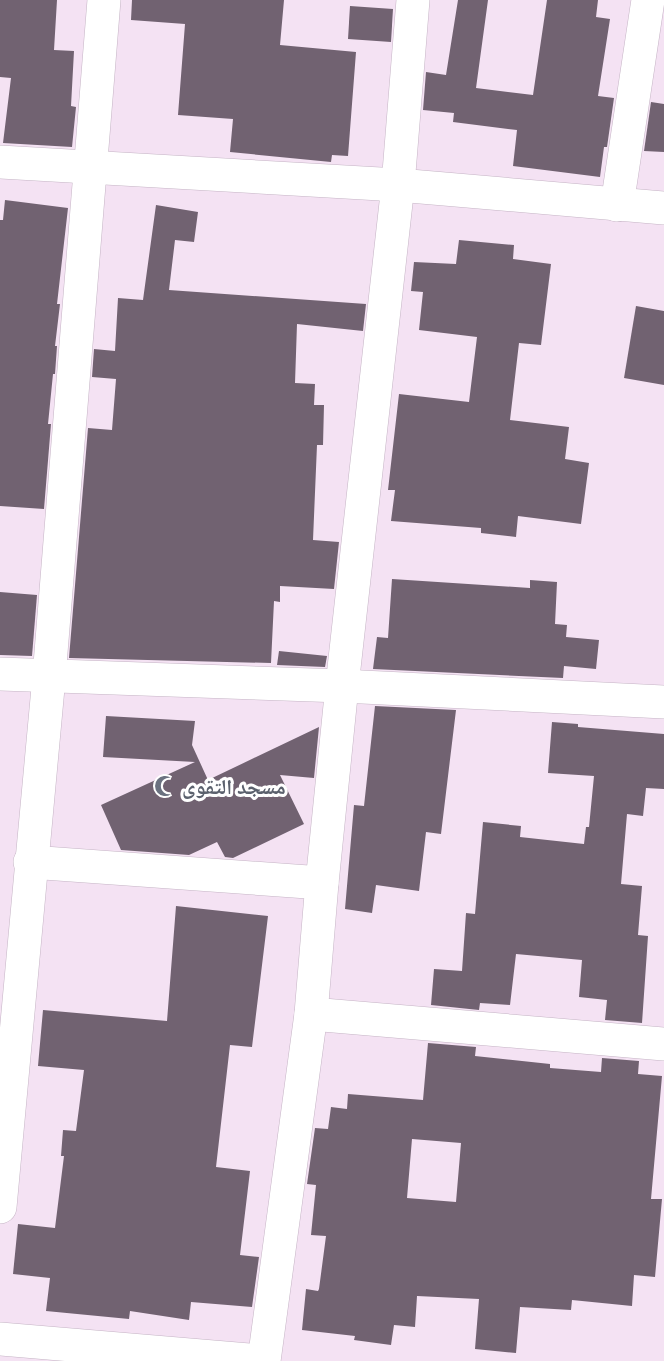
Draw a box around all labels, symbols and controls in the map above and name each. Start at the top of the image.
mosque icon: مسجد التقوى [153,774,177,798]
place label: مسجد التقوى [182,774,286,799]

